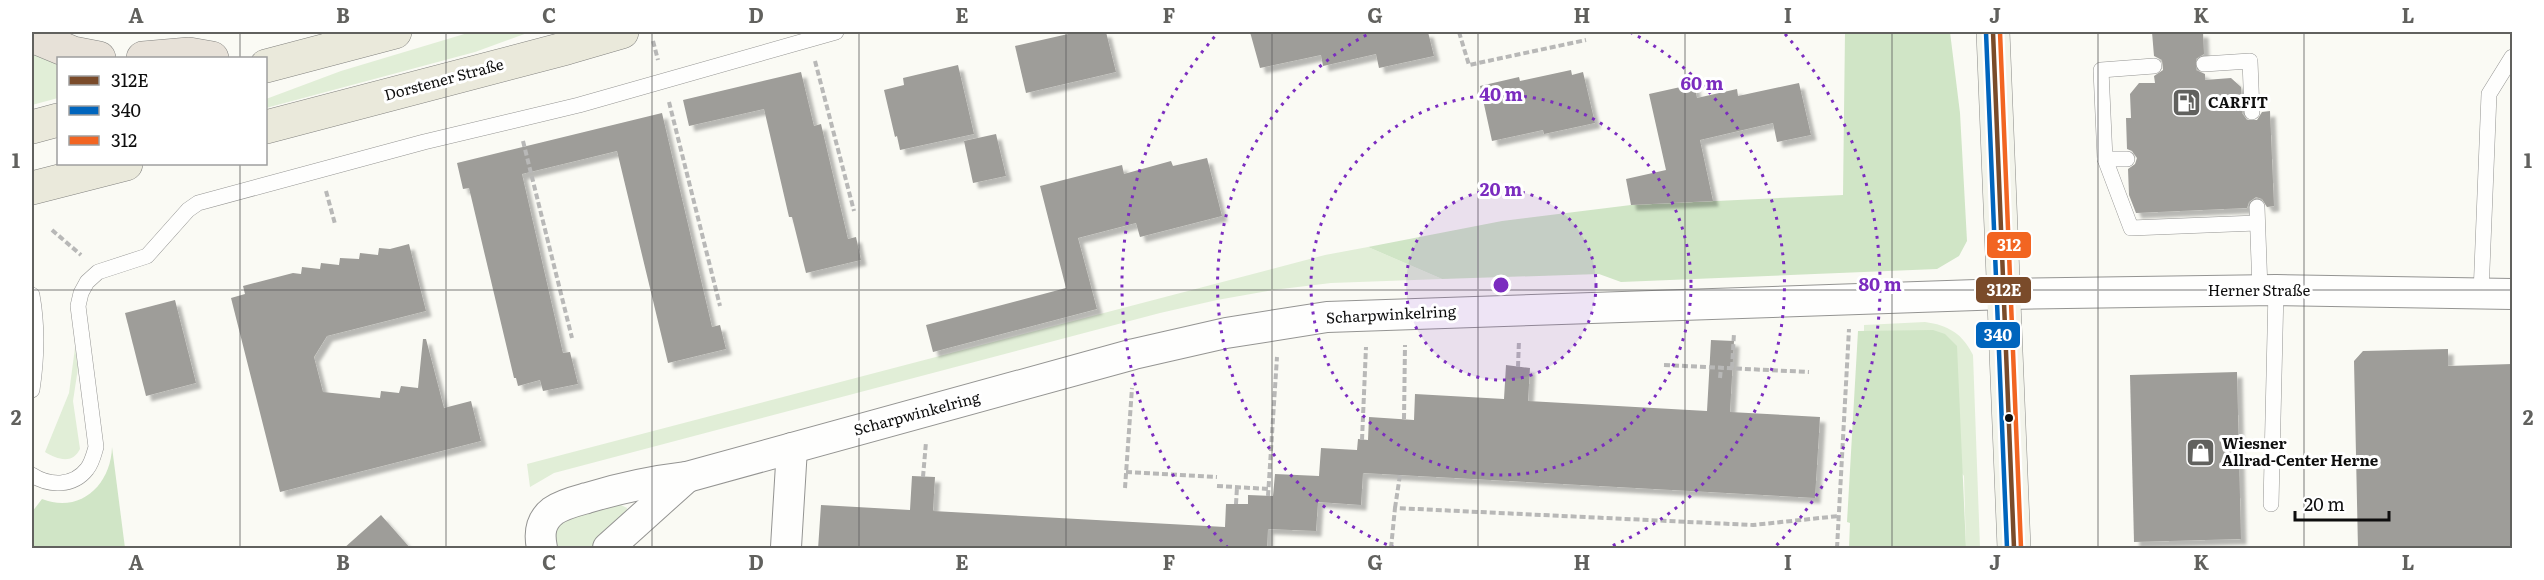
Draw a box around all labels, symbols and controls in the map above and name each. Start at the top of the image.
text: A [128,0,144,29]
text: B [336,0,350,29]
text: C [542,0,556,29]
text: D [748,0,764,29]
text: E [955,0,969,29]
text: F [1163,0,1176,29]
text: G [1367,0,1383,29]
text: H [1574,0,1590,29]
text: I [1784,0,1792,29]
text: J [1989,0,2001,29]
text: K [2193,0,2209,29]
text: L [2402,0,2415,29]
street label: Dorstener Straße [381,52,506,106]
legend [57,57,267,165]
text: 312E [111,66,149,93]
text: 60 m [1680,69,1724,96]
text: 40 m [1479,80,1523,107]
fuel station icon: CARFIT [2171,87,2203,119]
place label: CARFIT [2208,90,2268,113]
text: 340 [111,96,141,123]
text: 312 [111,126,137,153]
text: 1 [12,144,20,174]
text: 1 [2524,144,2532,174]
text: 20 m [1480,175,1522,202]
line badge: 312 [1986,231,2032,259]
text: 312 [1997,232,2021,256]
text: 80 m [1858,270,1902,297]
centre of rings [1491,275,1511,295]
line badge: 312E [1975,276,2032,304]
text: 312E [1987,277,2022,301]
street label: Herner Straße [2208,278,2310,301]
street label: Scharpwinkelring [1325,299,1457,328]
line badge: 340 [1975,321,2021,349]
text: 340 [1984,322,2012,346]
street label: Scharpwinkelring [851,384,983,441]
text: 2 [11,401,22,431]
text: 2 [2523,401,2534,431]
unlabelled marker [2003,412,2015,424]
place label: Wiesner Allrad-Center Herne [2222,431,2379,471]
shop icon: Wiesner Allrad-Center Herne [2185,437,2217,469]
scale bar [2295,484,2390,522]
text: 20 m [2304,490,2345,517]
text: A [128,546,144,576]
text: B [336,546,350,576]
text: C [542,546,556,576]
text: D [748,546,764,576]
text: E [955,546,969,576]
text: F [1163,546,1176,576]
text: G [1367,546,1383,576]
text: H [1574,546,1590,576]
text: I [1784,546,1792,576]
text: J [1989,546,2001,576]
text: K [2193,546,2209,576]
text: L [2402,546,2415,576]

